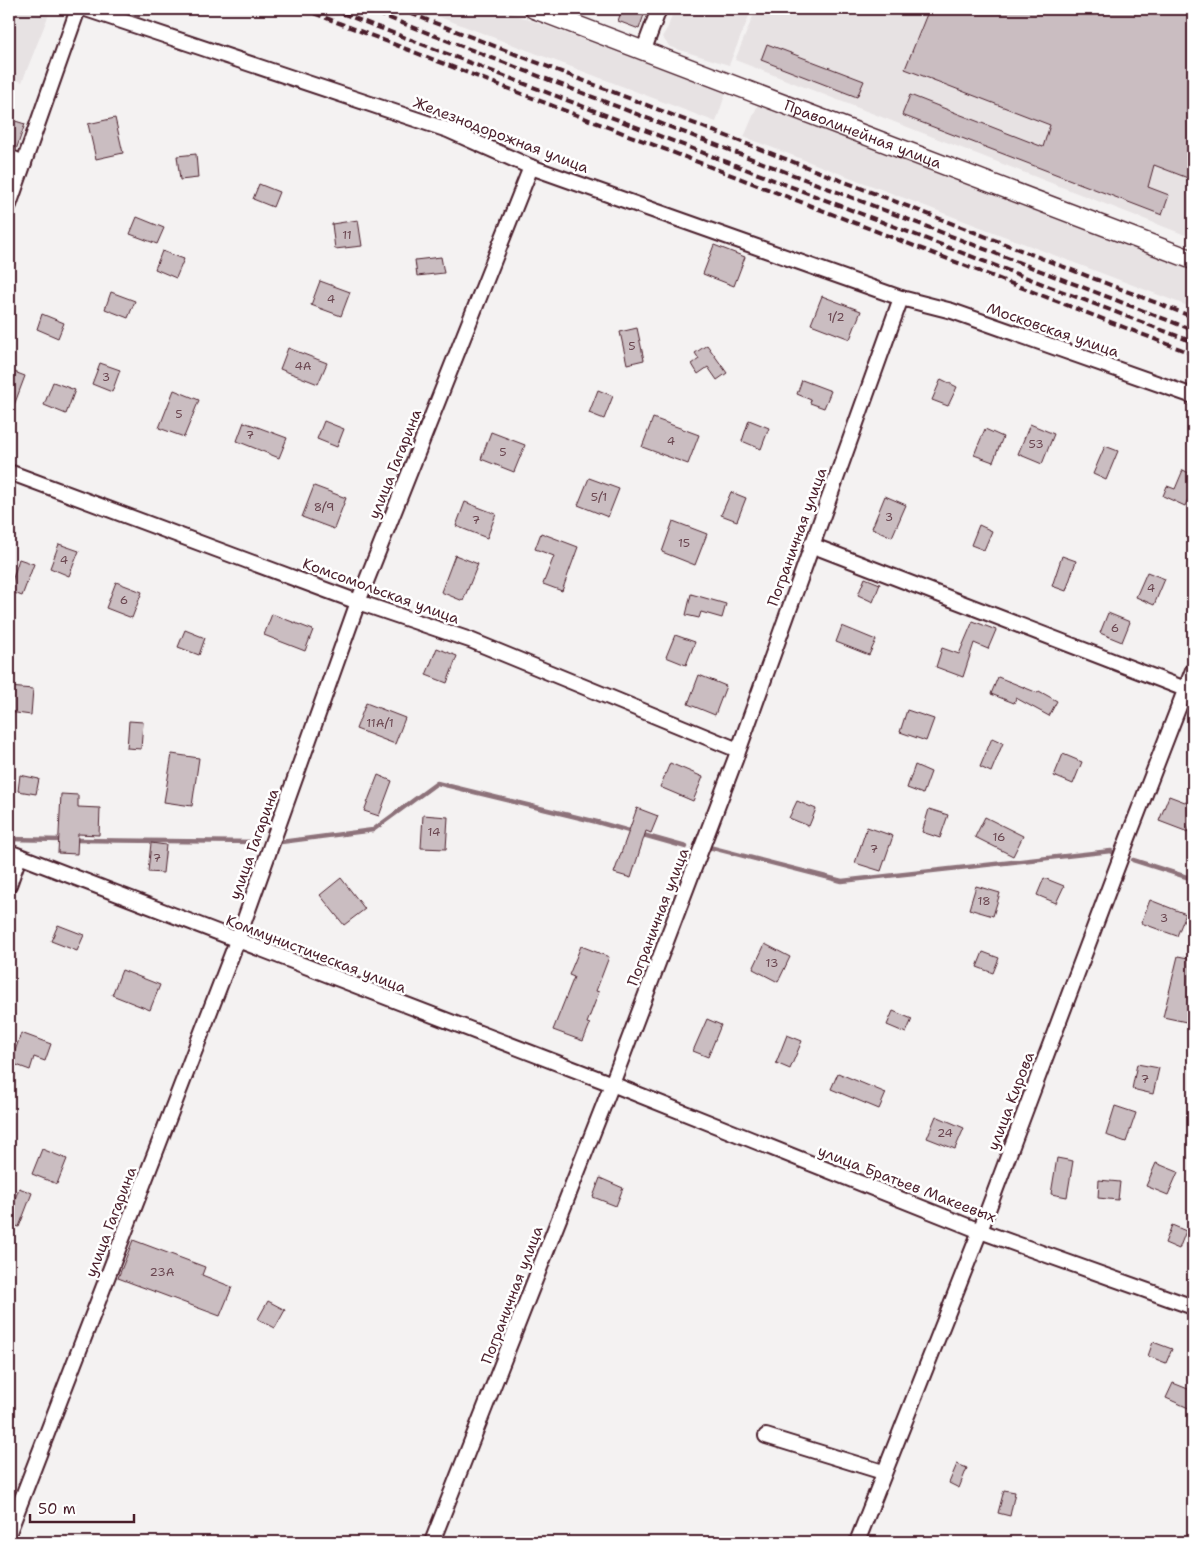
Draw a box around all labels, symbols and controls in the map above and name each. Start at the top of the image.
street label: Железнодорожная улица [410,92,592,178]
street label: Праволинейная улица [782,95,945,174]
house number: 11 [342,227,352,243]
house number: 4 [327,291,335,307]
street label: Московская улица [984,298,1122,362]
house number: 1/2 [827,309,845,325]
house number: 5 [628,338,636,354]
house number: 4А [294,358,312,374]
house number: 3 [102,369,110,385]
house number: 5 [175,406,183,422]
street label: улица Гагарина [364,406,426,522]
house number: 7 [246,427,254,443]
house number: 4 [667,433,675,449]
house number: 53 [1028,436,1044,452]
house number: 5 [499,444,507,460]
street label: Пограничная улица [763,464,832,609]
house number: 5/1 [591,489,607,505]
house number: 8/9 [314,499,334,515]
house number: 3 [885,509,893,525]
house number: 7 [472,512,480,528]
house number: 15 [678,535,690,551]
house number: 4 [60,552,68,568]
street label: Комсомольская улица [300,553,463,629]
house number: 4 [1147,580,1155,596]
house number: 6 [120,592,128,608]
house number: 6 [1111,620,1119,636]
house number: 11А/1 [366,715,394,731]
street label: улица Гагарина [225,785,284,902]
house number: 14 [428,824,440,840]
house number: 16 [992,829,1006,845]
house number: 7 [870,841,878,857]
street label: Пограничная улица [622,845,694,989]
house number: 7 [153,850,161,866]
house number: 18 [977,893,991,909]
street label: Коммунистическая улица [223,910,410,998]
house number: 3 [1160,910,1168,926]
house number: 13 [766,955,778,971]
street label: улица Кирова [983,1048,1039,1153]
house number: 7 [1141,1071,1149,1087]
house number: 24 [937,1125,953,1141]
street label: улица Братьев Макеевых [815,1141,999,1227]
street label: улица Гагарина [81,1163,141,1280]
street label: Пограничная улица [476,1223,548,1367]
house number: 23А [150,1264,175,1280]
scale bar [30,1491,134,1523]
text: 50 m [38,1499,76,1519]

